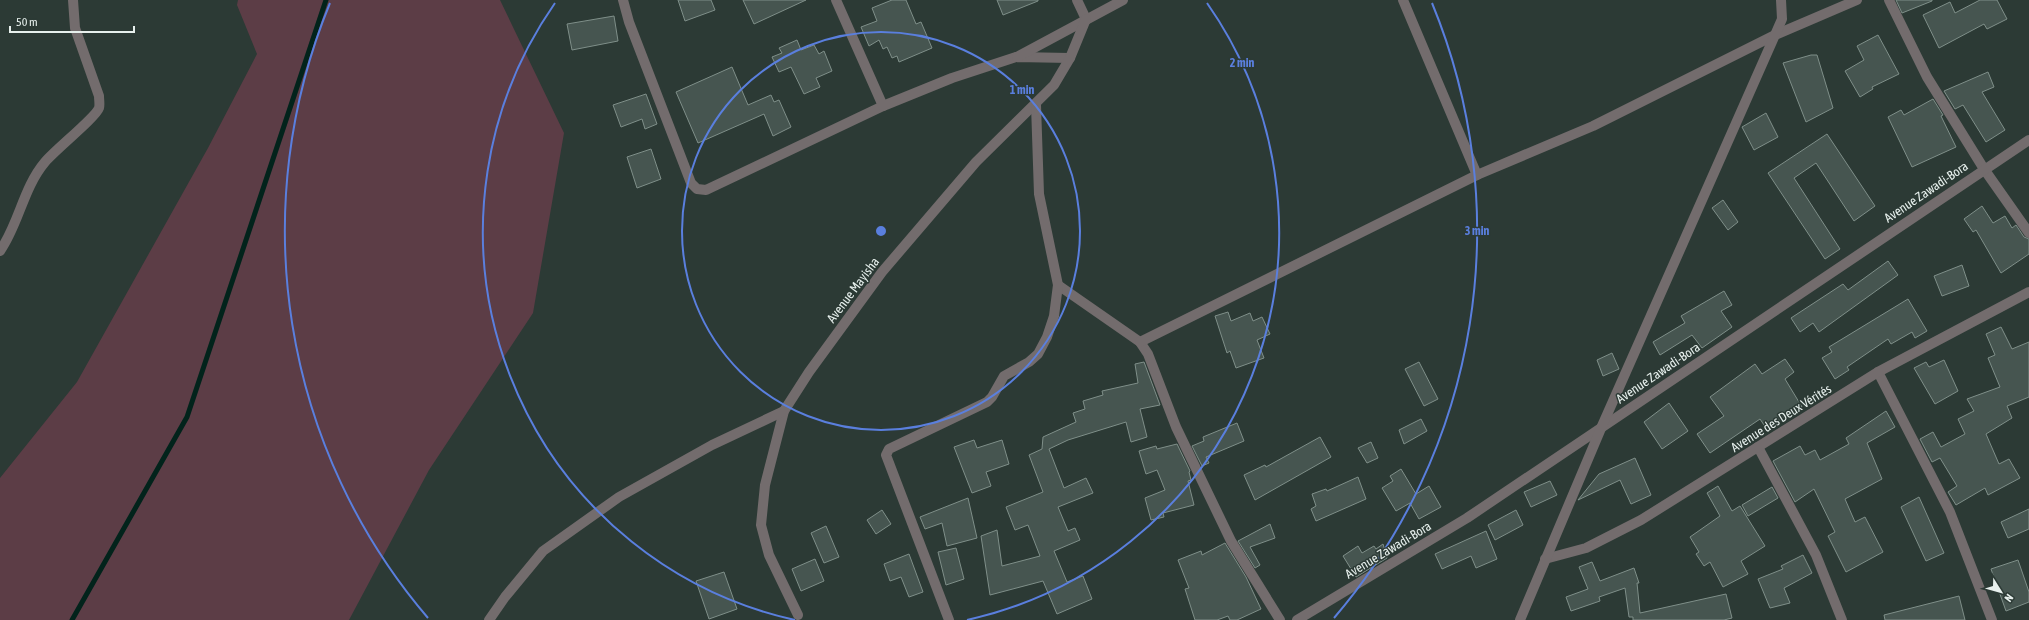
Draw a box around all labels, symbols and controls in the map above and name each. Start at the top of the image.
scale bar [10,8,134,34]
text: 50 m [16,15,38,29]
text: 2 min [1230,56,1254,70]
text: 1 min [1010,83,1034,97]
street label: Avenue Zawadi-Bora [1881,158,1971,226]
centre of rings [874,224,888,238]
text: 3 min [1465,224,1489,238]
street label: Avenue Mayisha [824,254,882,326]
street label: Avenue Zawadi-Bora [1613,339,1703,407]
street label: Avenue des Deux Vérités [1728,381,1834,455]
street label: Avenue Zawadi-Bora [1342,518,1434,582]
north arrow [1981,572,2021,612]
text: N [2002,592,2016,604]

